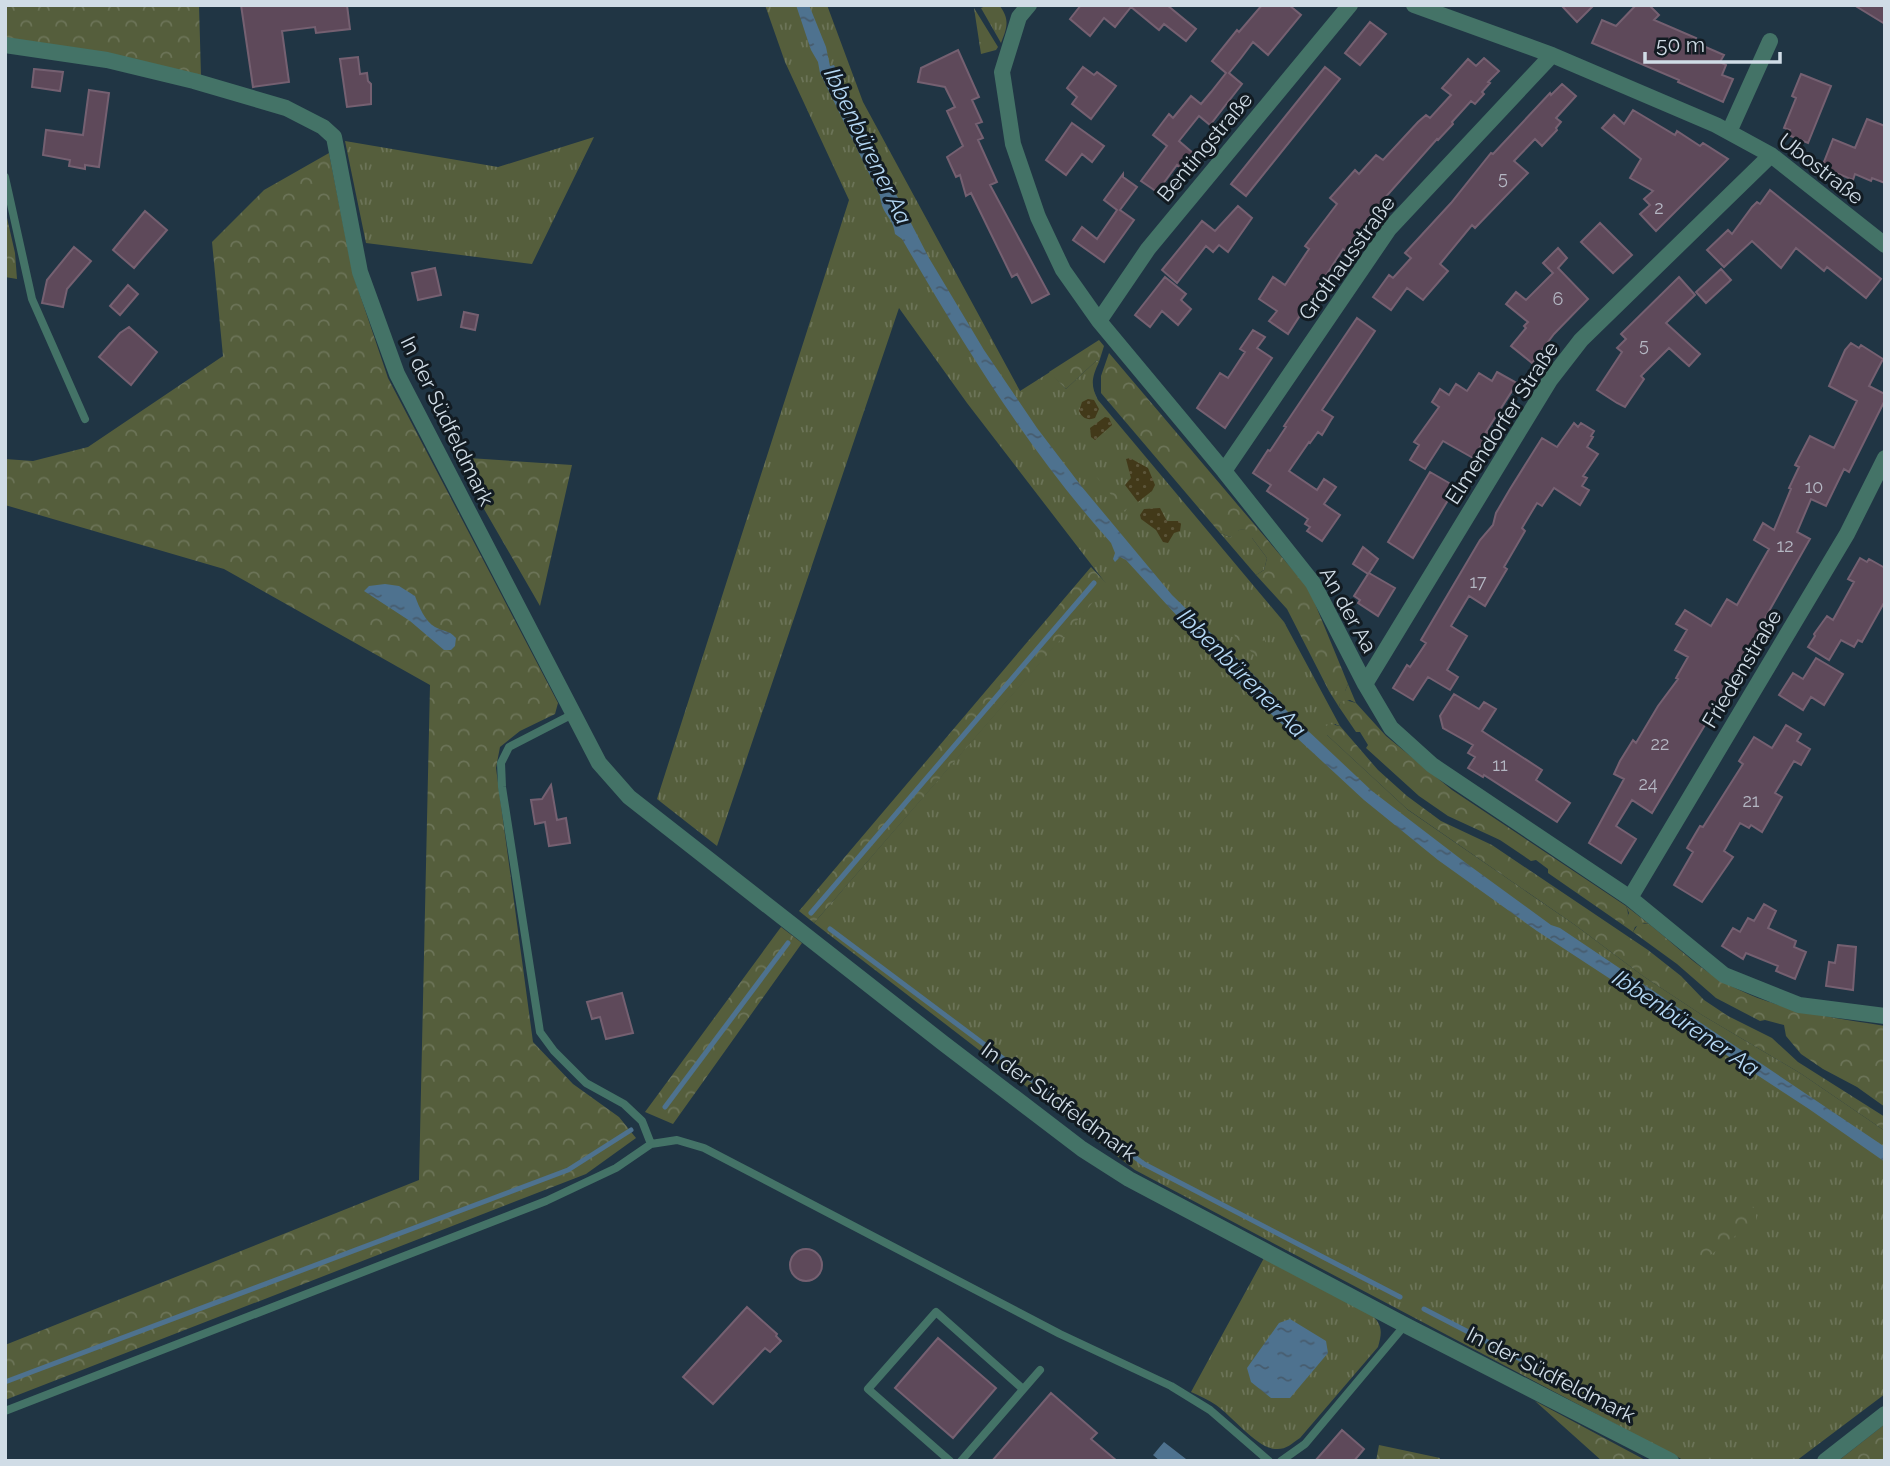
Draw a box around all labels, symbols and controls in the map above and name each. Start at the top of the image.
scale bar [1645,21,1780,65]
text: 50 m [1656,32,1705,57]
water label: Ibbenbürener Aa [819,63,918,229]
street label: Bentingstraße [1152,87,1258,206]
street label: Ubostraße [1774,128,1869,210]
house number: 5 [1498,167,1508,188]
street label: Grothausstraße [1293,191,1400,325]
house number: 2 [1654,197,1664,218]
house number: 6 [1553,288,1564,309]
street label: In der Südfeldmark [396,332,499,510]
house number: 5 [1639,334,1649,355]
street label: Elmendorfer Straße [1440,337,1563,509]
house number: 10 [1805,476,1823,497]
house number: 12 [1776,535,1794,556]
street label: An der Aa [1315,562,1382,657]
house number: 17 [1469,571,1487,592]
water label: Ibbenbürener Aa [1172,603,1312,743]
street label: Friedenstraße [1697,605,1787,732]
house number: 22 [1651,733,1669,754]
house number: 11 [1492,754,1508,775]
house number: 24 [1638,773,1658,794]
house number: 21 [1742,790,1760,811]
water label: Ibbenbürener Aa [1608,964,1765,1082]
street label: In der Südfeldmark [977,1037,1142,1166]
street label: In der Südfeldmark [1463,1321,1640,1428]

